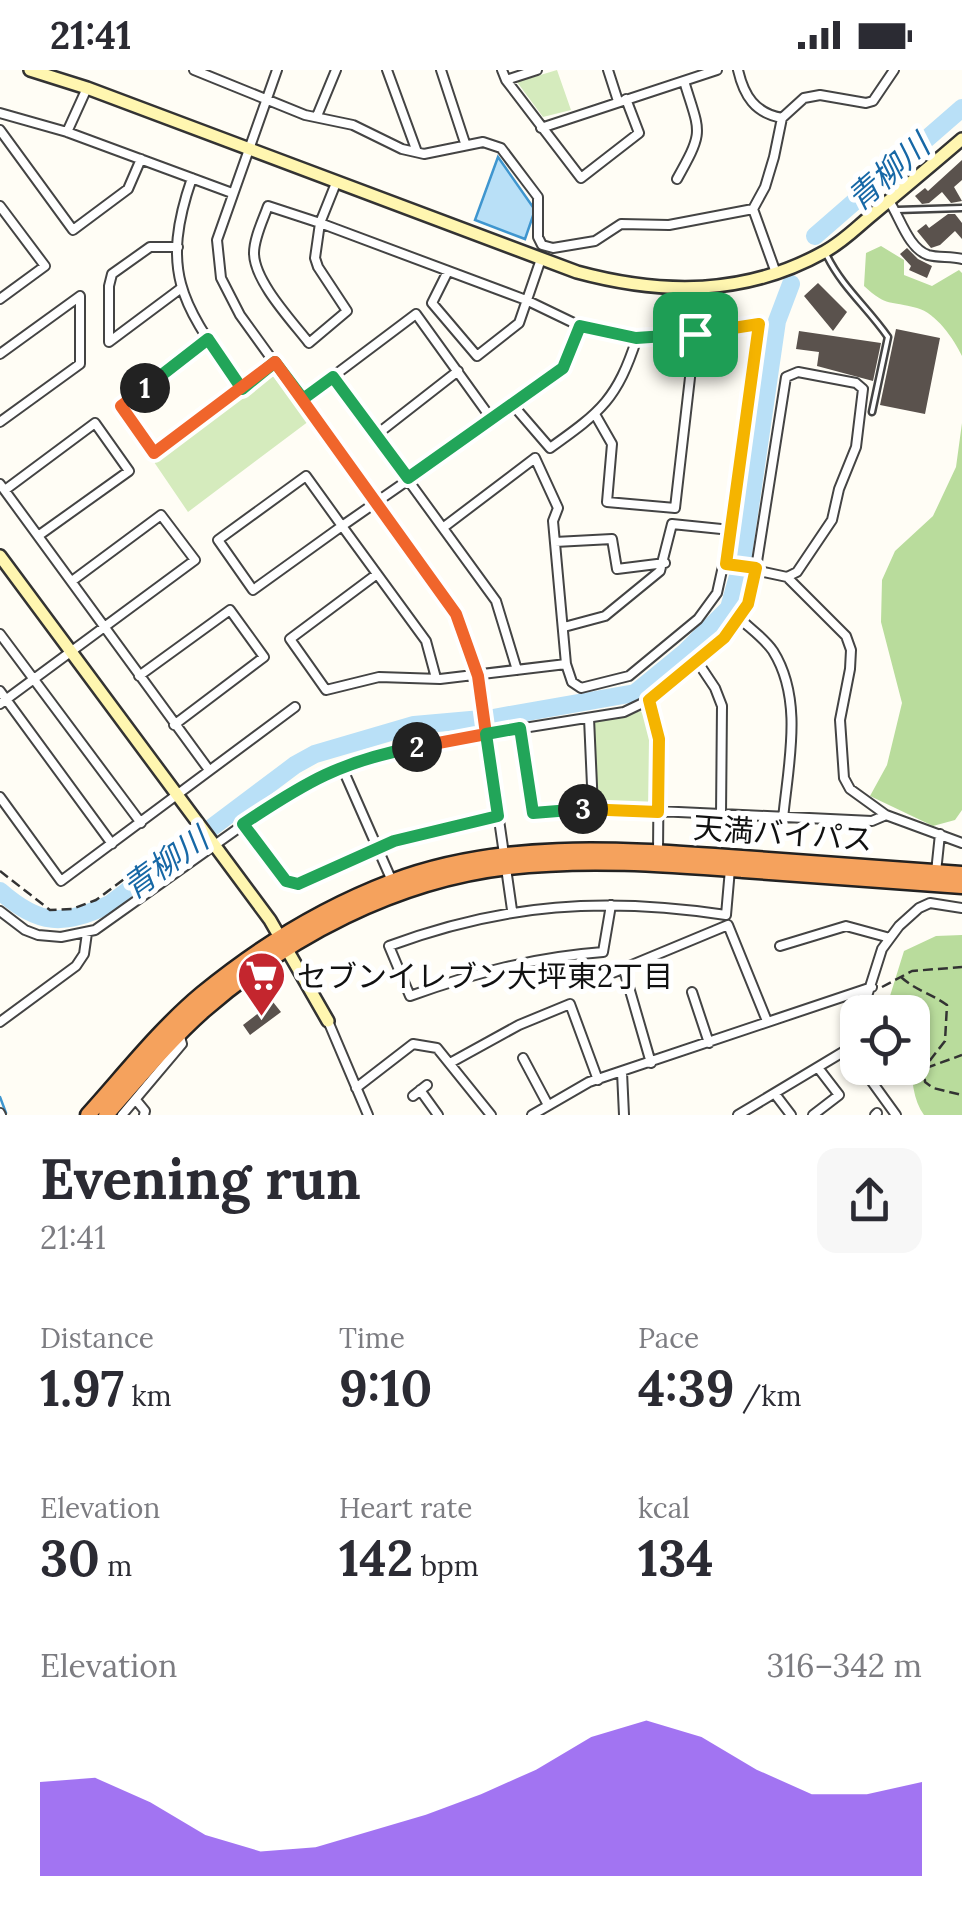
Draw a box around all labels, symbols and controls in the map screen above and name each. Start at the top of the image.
text: 21:41 [50,11,131,59]
water label: 青柳川 [838,123,940,219]
pin [653,292,738,377]
icon: arrive [668,307,723,362]
pin: 1 [120,363,170,413]
text: 1 [139,370,151,406]
pin: 2 [392,722,442,772]
text: 2 [410,729,424,765]
pin: 3 [558,784,608,834]
text: 3 [575,791,591,827]
street label: 天満バイパス [692,808,874,858]
water label: 青柳川 [114,816,218,908]
supermarket icon: セブンイレブン大坪東2丁目 [236,950,288,1018]
place label: セブンイレブン大坪東2丁目 [297,957,673,995]
map controls [840,995,930,1085]
button: locate [840,995,930,1085]
text: Evening run [40,1144,361,1214]
button: share [817,1148,922,1253]
text: 21:41 [40,1217,106,1258]
text: Distance [40,1320,154,1356]
text: Time [339,1320,405,1356]
text: Pace [638,1320,699,1356]
text: 1.97 [40,1356,124,1420]
text: 9:10 [339,1356,432,1420]
text: 4:39 [638,1356,735,1420]
text: km [124,1378,172,1414]
text: /km [735,1378,801,1414]
text: Elevation [40,1490,160,1526]
text: Heart rate [339,1490,473,1526]
text: kcal [638,1490,690,1526]
text: 30 [40,1526,100,1590]
text: 142 [339,1526,413,1590]
text: 134 [638,1526,714,1590]
text: m [100,1548,132,1584]
text: bpm [413,1548,479,1584]
text: Elevation [40,1645,177,1686]
text: 316–342 m [767,1645,922,1686]

